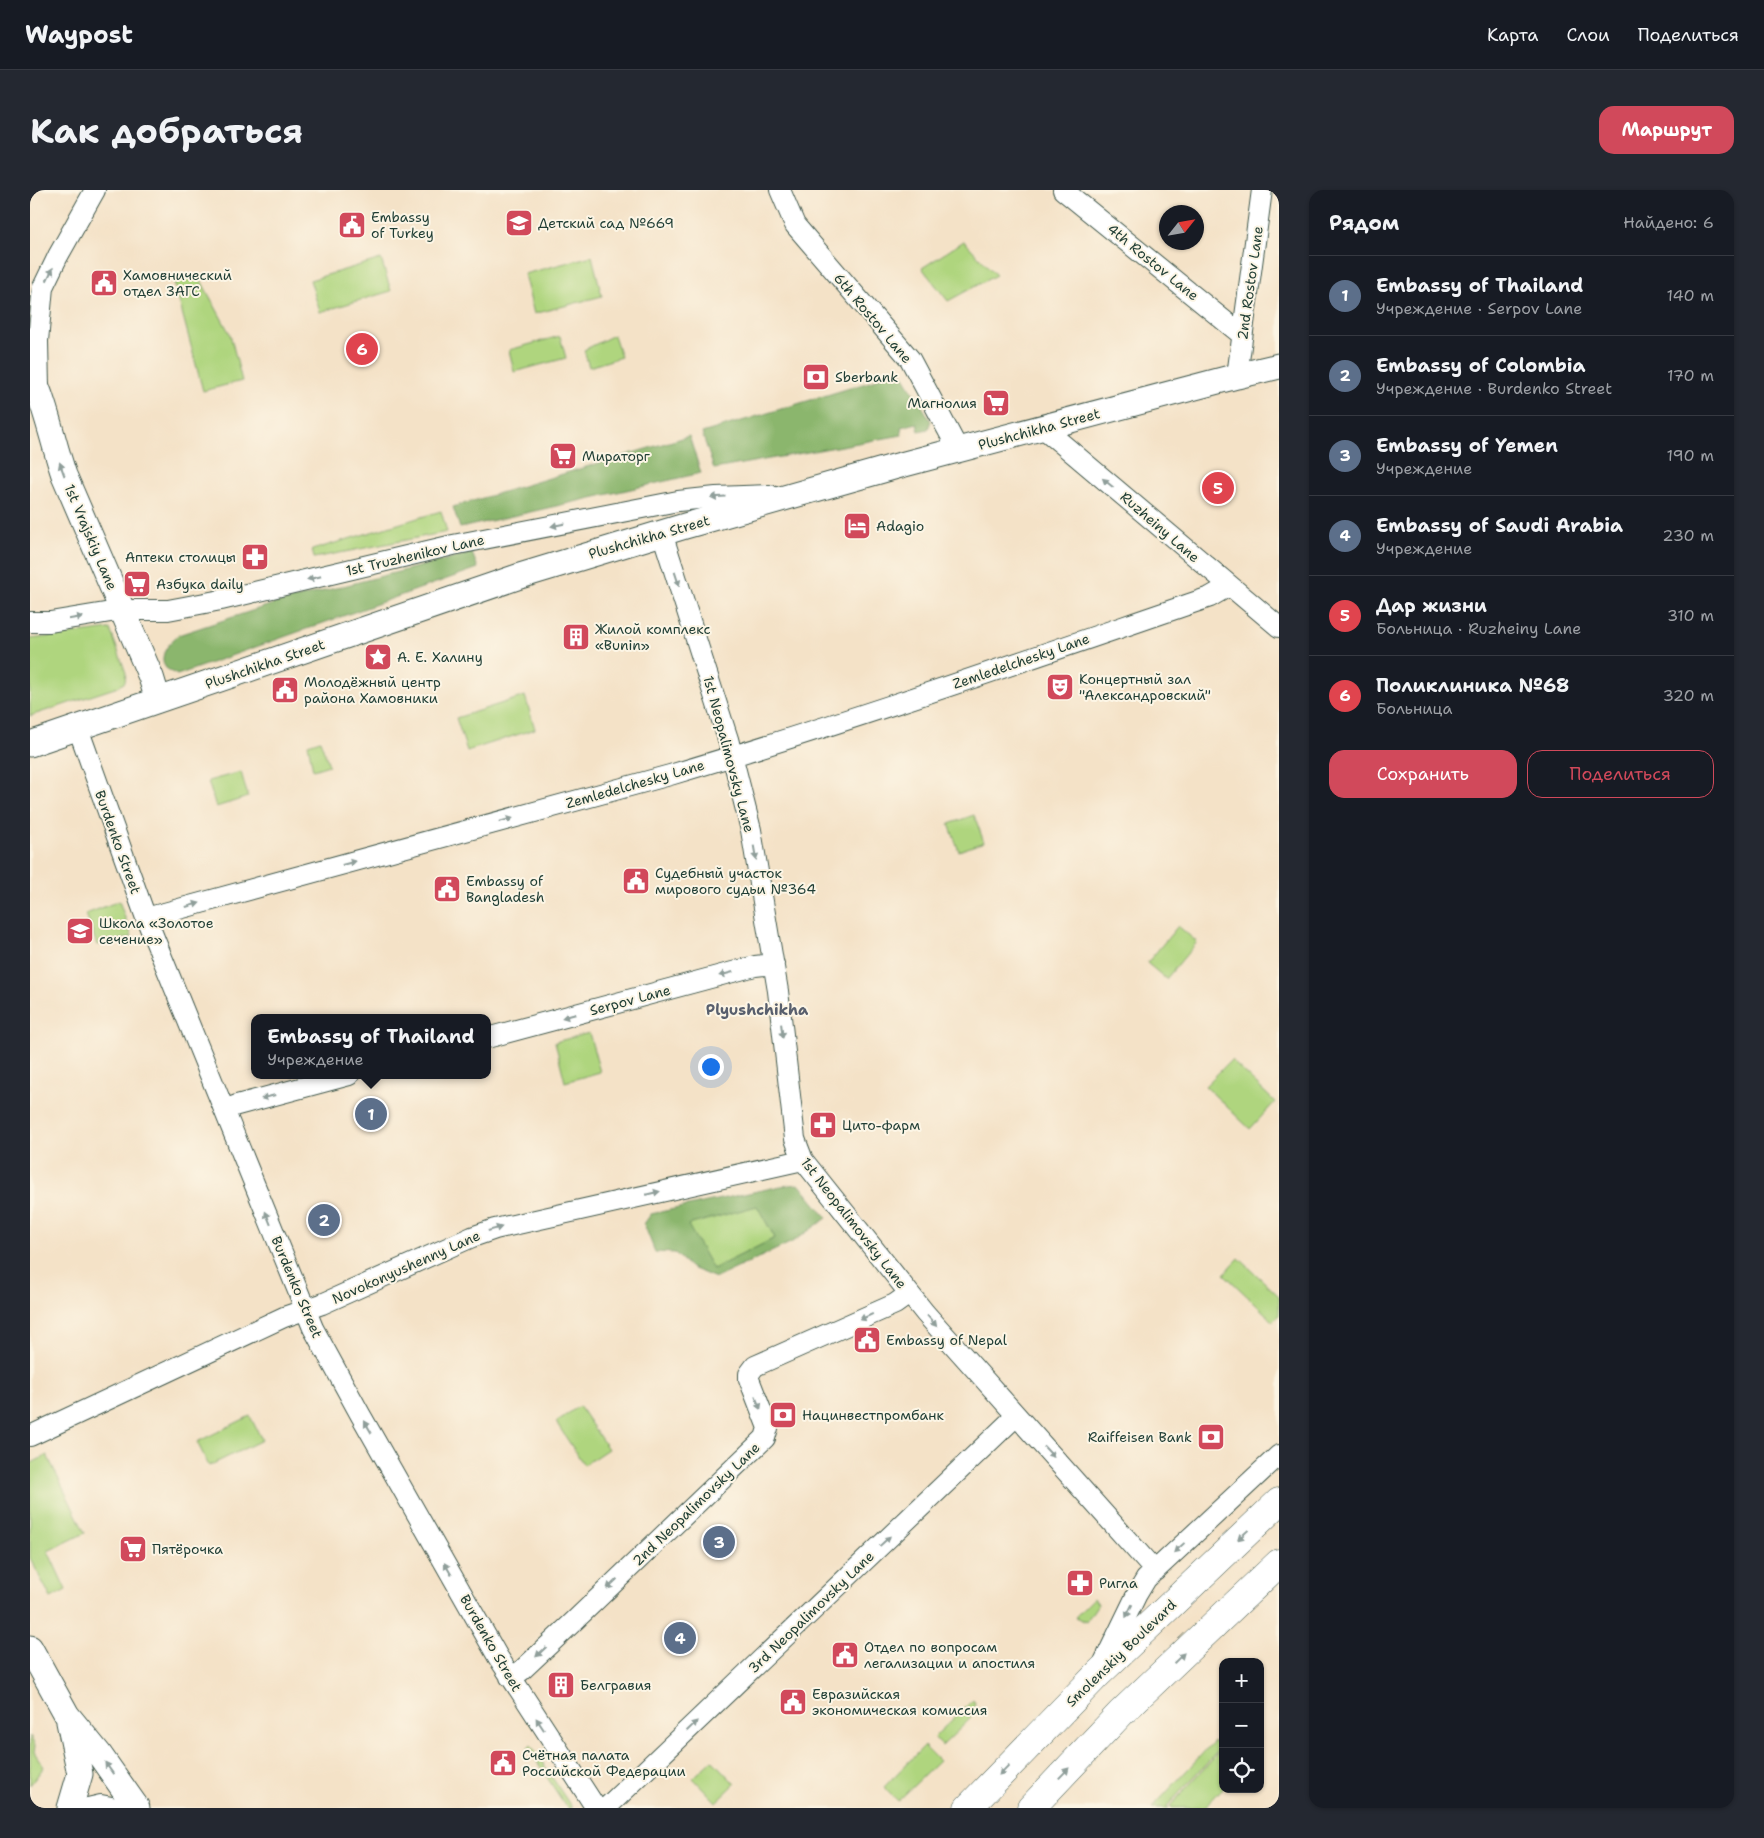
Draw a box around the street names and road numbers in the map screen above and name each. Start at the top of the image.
street label: 4th Rostov Lane [1104,220,1202,304]
street label: 2nd Rostov Lane [1233,225,1267,341]
street label: 6th Rostov Lane [830,269,916,367]
street label: Plushchikha Street [976,404,1102,454]
street label: 1st Vrajskiy Lane [61,481,121,593]
street label: Ruzheiny Lane [1117,488,1203,566]
street label: Plushchikha Street [586,511,712,563]
street label: 1st Truzhenikov Lane [344,530,486,580]
street label: Zemledelchesky Lane [950,629,1092,693]
street label: Plushchikha Street [203,635,327,693]
street label: 1st Neopalimovsky Lane [699,674,759,834]
street label: Zemledelchesky Lane [564,756,706,812]
street label: Burdenko Street [91,788,145,896]
street label: Serpov Lane [588,981,672,1019]
street label: 1st Neopalimovsky Lane [797,1154,911,1292]
street label: Novokonyushenny Lane [329,1226,483,1308]
street label: Burdenko Street [267,1233,327,1341]
street label: 2nd Neopalimovsky Lane [628,1438,764,1570]
street label: 3rd Neopalimovsky Lane [744,1547,878,1677]
street label: Burdenko Street [456,1591,526,1695]
street label: Smolenskiy Boulevard [1062,1595,1180,1710]

